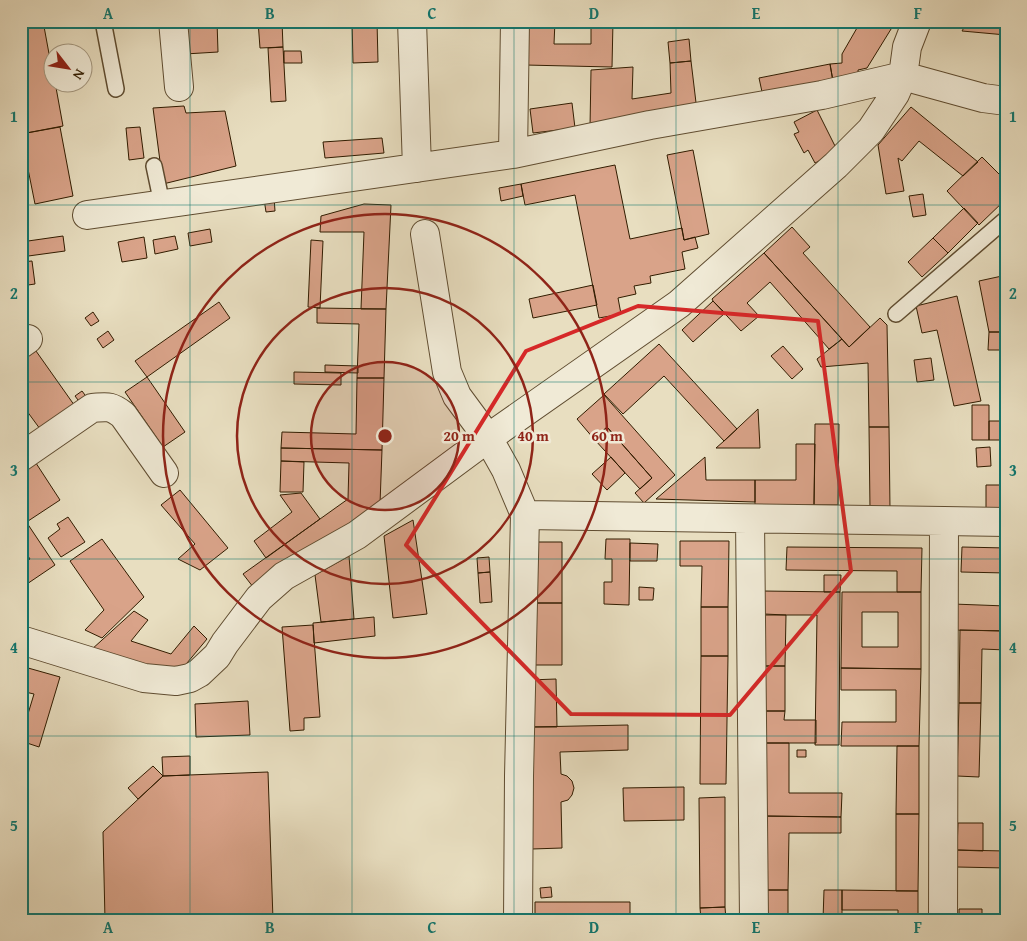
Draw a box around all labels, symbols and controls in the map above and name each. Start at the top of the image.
text: A [103,1,114,25]
text: B [265,1,275,25]
text: C [427,1,437,25]
text: D [589,1,599,25]
text: E [752,1,761,25]
text: F [914,1,922,25]
north arrow [42,42,92,92]
text: N [68,66,90,84]
text: 1 [10,104,18,128]
text: 1 [1009,104,1017,128]
text: 2 [10,281,18,305]
text: 2 [1009,281,1017,305]
text: 20 m [443,425,475,446]
text: 40 m [517,425,549,446]
text: 60 m [591,425,623,446]
centre of rings [376,427,394,445]
text: 3 [10,458,18,482]
text: 3 [1009,458,1017,482]
text: 4 [10,635,18,659]
text: 4 [1009,635,1017,659]
text: 5 [10,813,18,837]
text: 5 [1009,813,1017,837]
text: A [103,915,114,939]
text: B [265,915,275,939]
text: C [427,915,437,939]
text: D [589,915,599,939]
text: E [752,915,761,939]
text: F [914,915,922,939]

